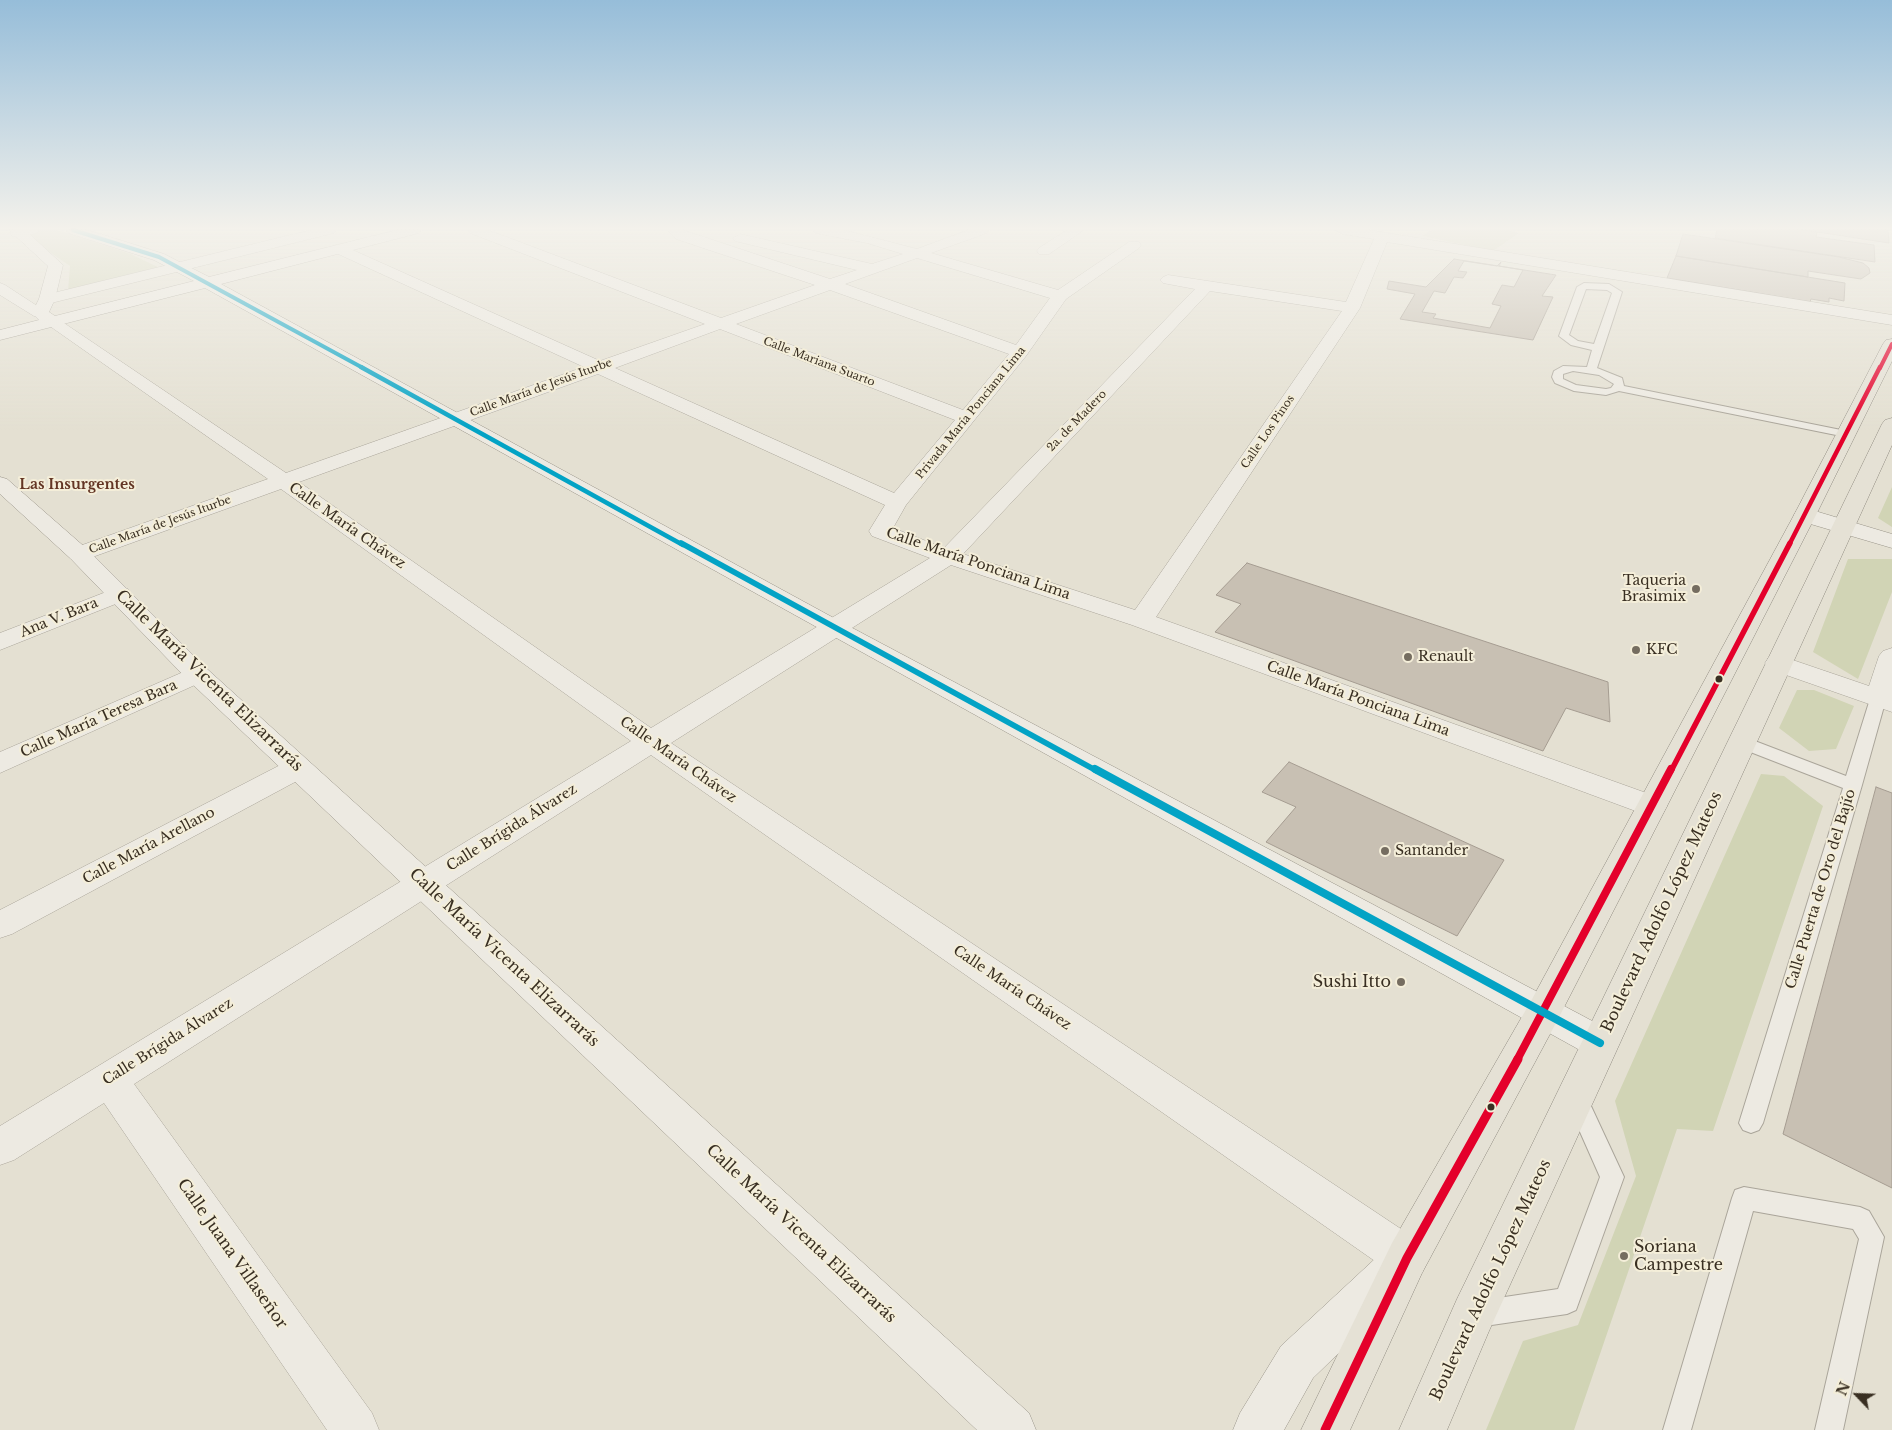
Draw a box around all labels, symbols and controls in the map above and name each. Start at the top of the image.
street label: Calle Mariana Suarto [761,335,877,389]
street label: Privada María Ponciana Lima [914,344,1028,482]
street label: Calle María de Jesús Iturbe [468,356,614,420]
street label: 2a. de Madero [1044,388,1110,454]
street label: Calle Los Pinos [1238,393,1298,471]
district label: Las Insurgentes [19,477,135,493]
street label: Calle María Chávez [285,479,409,573]
street label: Calle María de Jesús Iturbe [87,493,233,557]
street label: Calle María Ponciana Lima [884,525,1072,603]
place label: Taqueria Brasimix [1621,573,1686,606]
marker: Taqueria Brasimix [1690,583,1702,595]
street label: Calle María Vicenta Elizarrarás [111,586,307,776]
street label: Ana V. Bara [18,595,100,641]
place label: KFC [1646,642,1678,658]
marker: KFC [1630,644,1642,656]
place label: Renault [1418,649,1474,665]
marker: Renault [1402,651,1414,663]
street label: Calle María Ponciana Lima [1264,658,1452,740]
unlabelled marker [1714,674,1724,684]
street label: Calle María Teresa Bara [18,677,180,761]
street label: Calle María Chávez [616,713,740,807]
street label: Calle Brígida Álvarez [444,781,580,875]
street label: Calle Puerta de Oro del Bajío [1783,787,1859,991]
street label: Boulevard Adolfo López Mateos [1598,788,1726,1036]
street label: Calle María Arellano [80,804,218,888]
place label: Santander [1395,843,1468,859]
marker: Santander [1379,845,1391,857]
street label: Calle María Vicenta Elizarrarás [405,865,603,1051]
street label: Calle María Chávez [950,942,1074,1034]
place label: Sushi Itto [1313,972,1391,992]
marker: Sushi Itto [1395,976,1407,988]
street label: Calle Brígida Álvarez [100,995,236,1089]
unlabelled marker [1486,1102,1496,1112]
street label: Calle María Vicenta Elizarrarás [702,1141,900,1327]
street label: Boulevard Adolfo López Mateos [1427,1156,1555,1404]
street label: Calle Juana Villaseñor [173,1175,291,1333]
place label: Soriana Campestre [1634,1237,1723,1275]
marker: Soriana Campestre [1618,1250,1630,1262]
north arrow [1832,1370,1882,1420]
text: N [1832,1379,1854,1399]

